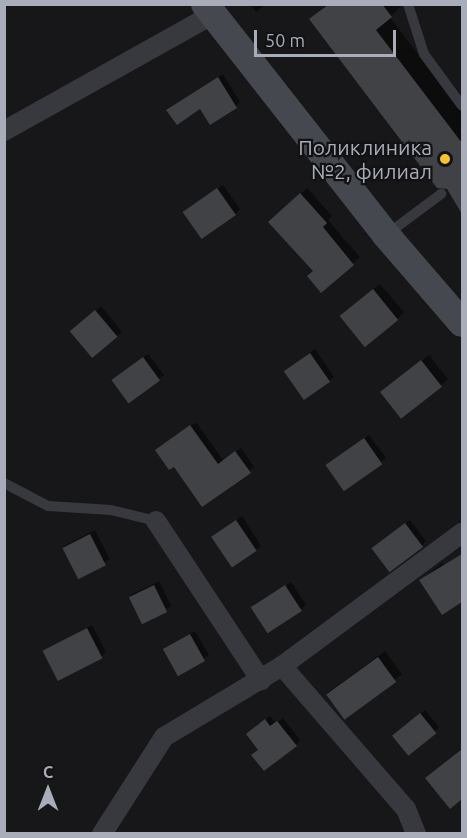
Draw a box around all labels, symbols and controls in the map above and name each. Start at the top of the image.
scale bar [257,18,400,56]
text: 50 m [265,30,305,50]
place label: Поликлиника №2, филиал [298,134,432,184]
marker: Поликлиника №2, филиал [436,150,454,168]
north arrow [18,760,78,820]
text: С [43,763,53,781]

